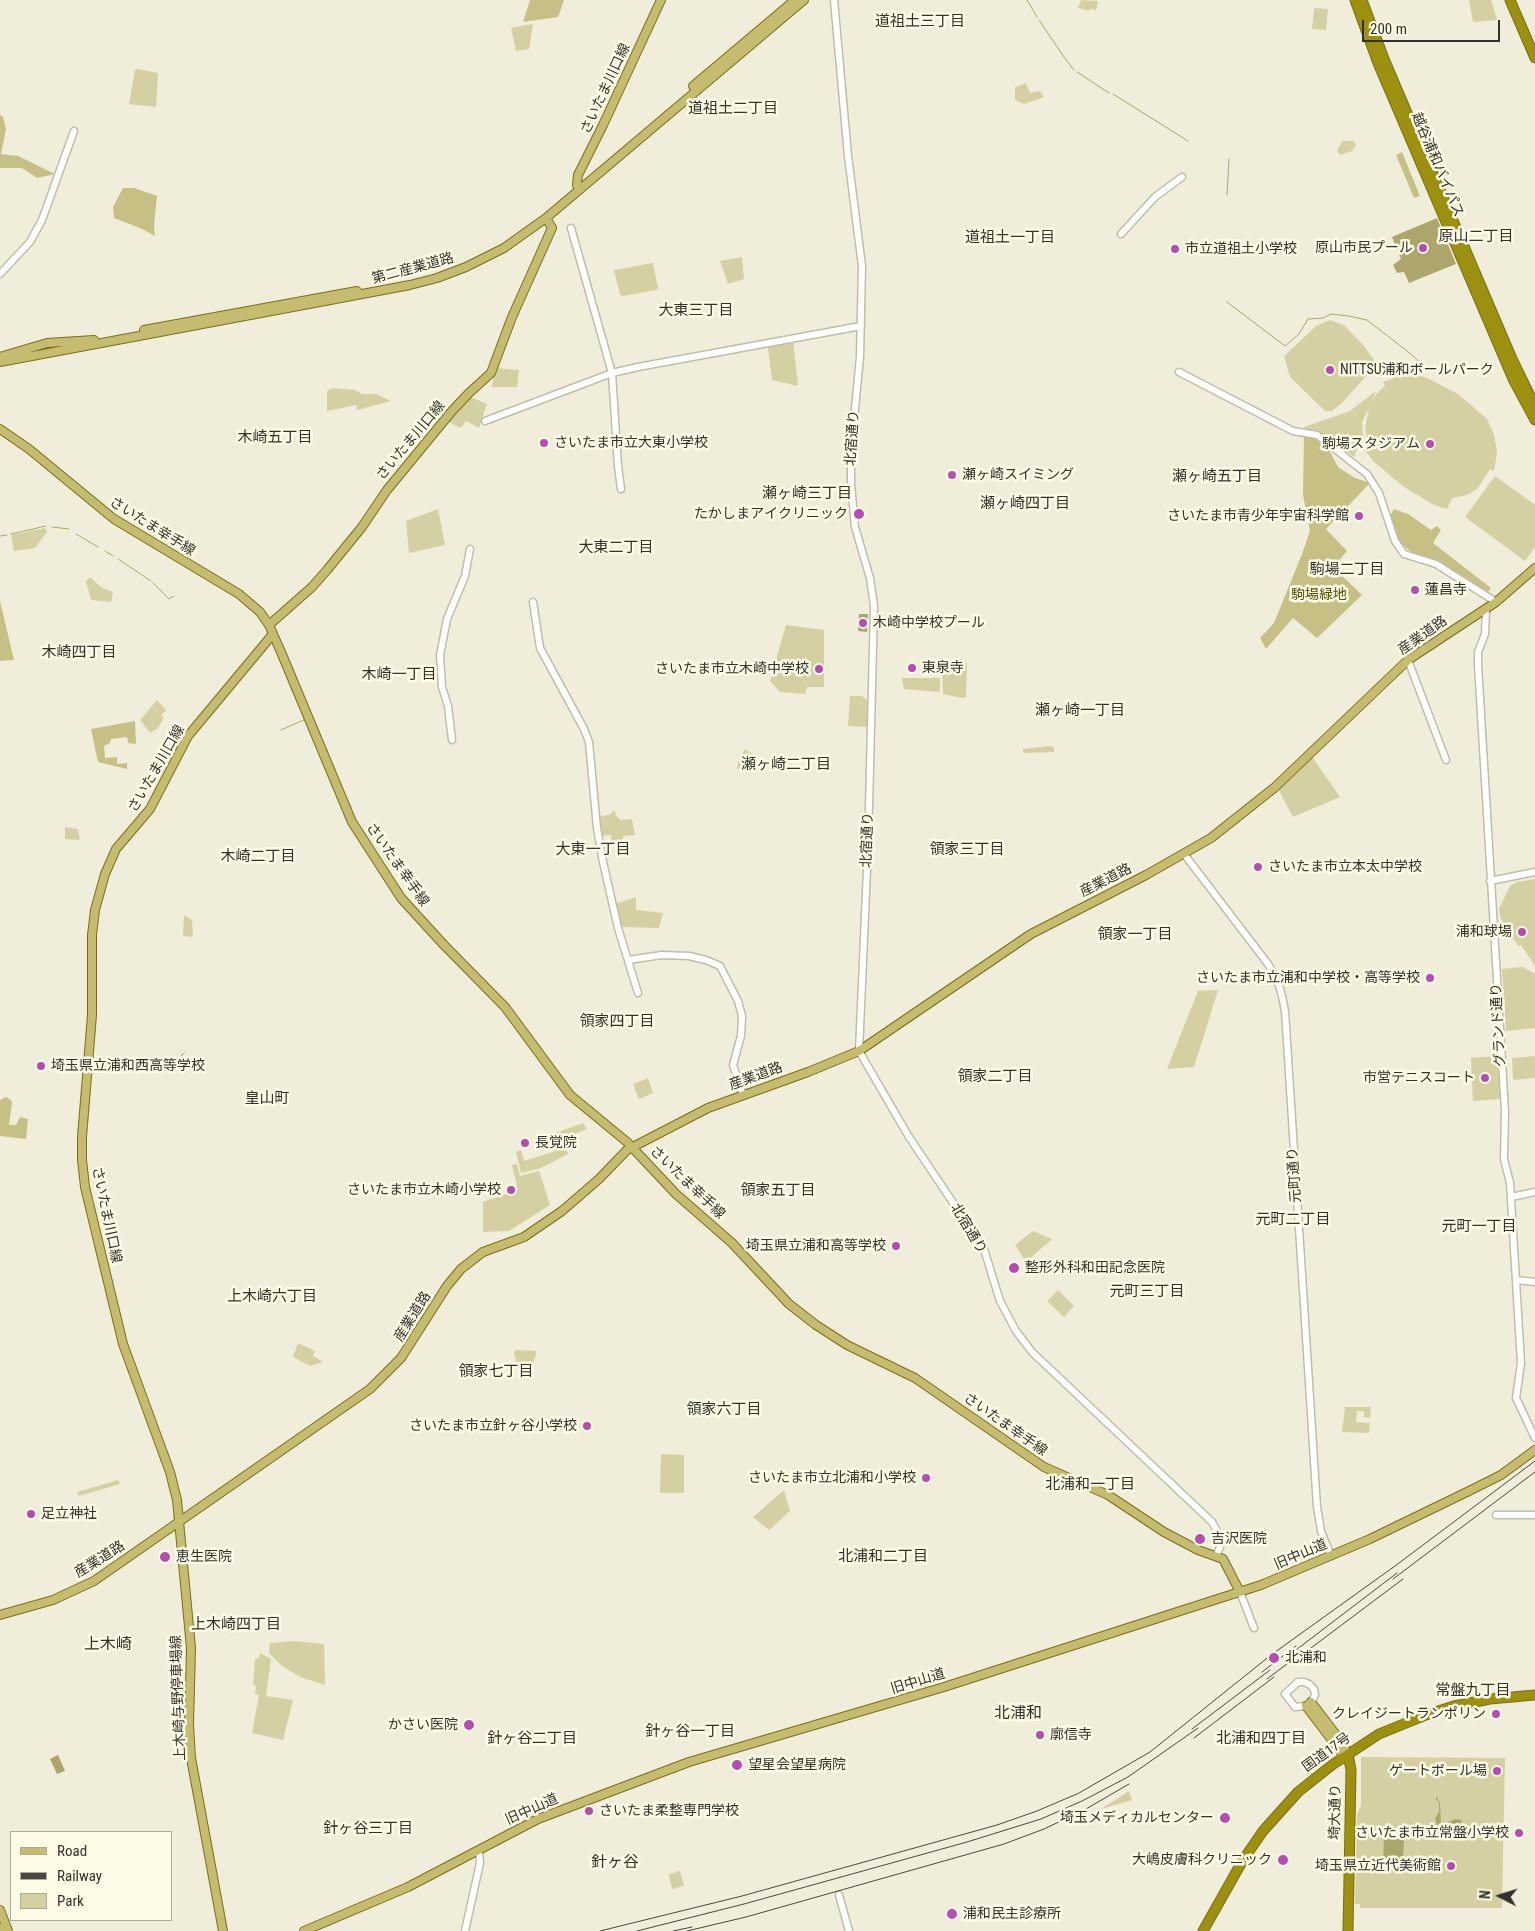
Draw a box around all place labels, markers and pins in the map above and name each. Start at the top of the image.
place label: 原山市民プール [1315,240,1413,256]
place label: 市立道祖土小学校 [1185,241,1297,257]
marker: 原山市民プール [1417,242,1429,254]
marker: 市立道祖土小学校 [1169,243,1181,255]
place label: NITTSU浦和ボールパーク [1340,362,1494,378]
marker: NITTSU浦和ボールパーク [1324,364,1336,376]
place label: さいたま市立大東小学校 [554,435,708,451]
place label: 駒場スタジアム [1322,436,1420,452]
marker: さいたま市立大東小学校 [538,437,550,449]
marker: 駒場スタジアム [1424,438,1436,450]
place label: 瀬ヶ崎スイミング [962,467,1074,483]
marker: 瀬ヶ崎スイミング [946,469,958,481]
place label: たかしまアイクリニック [694,506,848,522]
marker: たかしまアイクリニック [852,507,866,521]
place label: さいたま市青少年宇宙科学館 [1167,508,1349,524]
marker: さいたま市青少年宇宙科学館 [1353,510,1365,522]
place label: 蓮昌寺 [1425,582,1467,598]
marker: 蓮昌寺 [1409,584,1421,596]
place label: 木崎中学校プール [873,615,985,631]
marker: 木崎中学校プール [857,617,869,629]
place label: 東泉寺 [922,660,964,676]
place label: さいたま市立木崎中学校 [655,661,809,677]
marker: 東泉寺 [906,662,918,674]
marker: さいたま市立木崎中学校 [813,663,825,675]
place label: さいたま市立本太中学校 [1268,859,1422,875]
marker: さいたま市立本太中学校 [1252,861,1264,873]
place label: 浦和球場 [1456,924,1512,940]
marker: 浦和球場 [1516,926,1528,938]
place label: さいたま市立浦和中学校・高等学校 [1196,970,1420,986]
marker: さいたま市立浦和中学校・高等学校 [1424,972,1436,984]
place label: 埼玉県立浦和西高等学校 [51,1058,205,1074]
marker: 埼玉県立浦和西高等学校 [35,1060,47,1072]
place label: 市営テニスコート [1363,1070,1475,1086]
marker: 市営テニスコート [1479,1072,1491,1084]
place label: 長覚院 [535,1135,577,1151]
marker: 長覚院 [519,1137,531,1149]
place label: さいたま市立木崎小学校 [347,1182,501,1198]
marker: さいたま市立木崎小学校 [505,1184,517,1196]
place label: 埼玉県立浦和高等学校 [746,1238,886,1254]
marker: 埼玉県立浦和高等学校 [890,1240,902,1252]
place label: 整形外科和田記念医院 [1025,1260,1165,1276]
marker: 整形外科和田記念医院 [1007,1261,1021,1275]
place label: さいたま市立針ヶ谷小学校 [409,1418,577,1434]
marker: さいたま市立針ヶ谷小学校 [581,1420,593,1432]
place label: さいたま市立北浦和小学校 [748,1470,916,1486]
marker: さいたま市立北浦和小学校 [920,1472,932,1484]
place label: 足立神社 [41,1506,97,1522]
marker: 足立神社 [25,1508,37,1520]
place label: 吉沢医院 [1211,1531,1267,1547]
marker: 吉沢医院 [1193,1532,1207,1546]
place label: 恵生医院 [176,1549,232,1565]
marker: 恵生医院 [158,1550,172,1564]
place label: 北浦和 [1285,1650,1327,1666]
marker: 北浦和 [1267,1651,1281,1665]
place label: クレイジートランポリン [1332,1706,1486,1722]
marker: クレイジートランポリン [1490,1708,1502,1720]
place label: かさい医院 [388,1717,458,1733]
marker: かさい医院 [462,1718,476,1732]
place label: 廓信寺 [1050,1727,1092,1743]
marker: 廓信寺 [1034,1729,1046,1741]
place label: 望星会望星病院 [748,1757,846,1773]
marker: 望星会望星病院 [730,1758,744,1772]
place label: ゲートボール場 [1389,1763,1487,1779]
marker: ゲートボール場 [1491,1765,1503,1777]
place label: さいたま柔整専門学校 [599,1803,739,1819]
marker: さいたま柔整専門学校 [583,1805,595,1817]
place label: 埼玉メディカルセンター [1060,1810,1214,1826]
marker: 埼玉メディカルセンター [1218,1811,1232,1825]
place label: さいたま市立常盤小学校 [1355,1825,1509,1841]
marker: さいたま市立常盤小学校 [1513,1827,1525,1839]
place label: 大嶋皮膚科クリニック [1132,1852,1272,1868]
marker: 大嶋皮膚科クリニック [1276,1853,1290,1867]
place label: 埼玉県立近代美術館 [1315,1858,1441,1874]
marker: 埼玉県立近代美術館 [1445,1860,1457,1872]
place label: 浦和民主診療所 [963,1906,1061,1922]
marker: 浦和民主診療所 [945,1907,959,1921]

